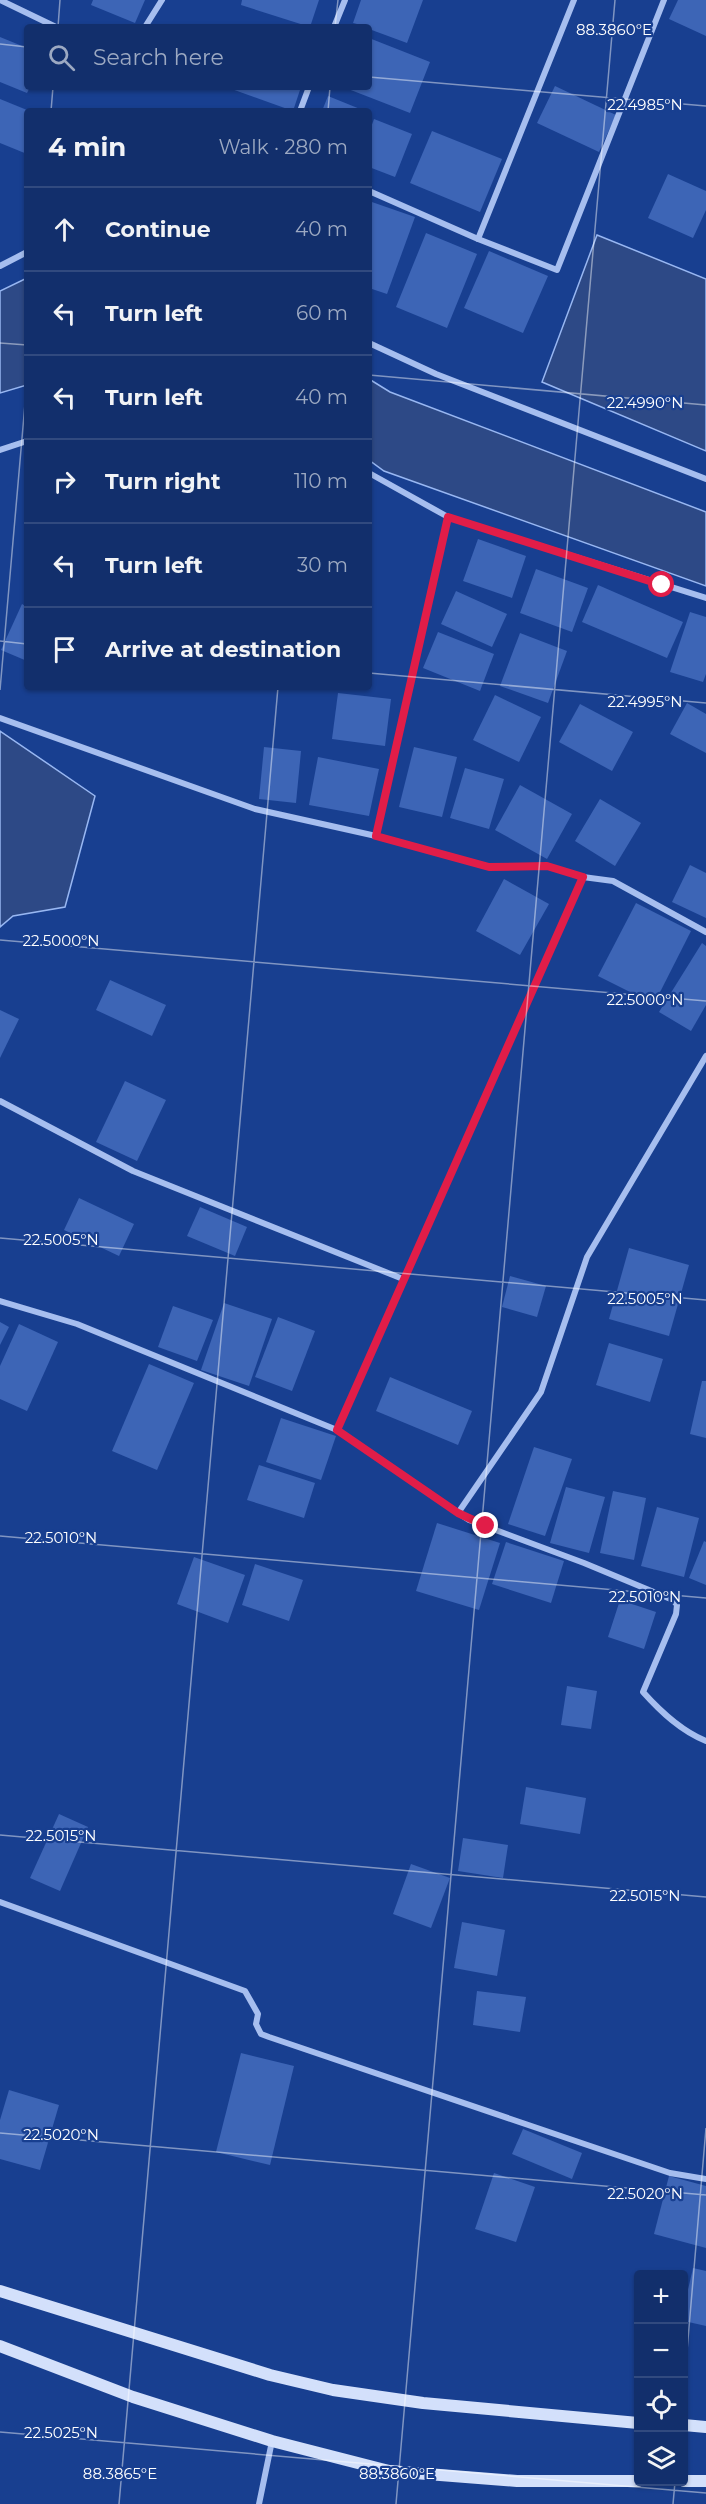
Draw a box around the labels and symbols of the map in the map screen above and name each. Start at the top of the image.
text: 88.3860°E [576,20,652,39]
text: 22.4985°N [607,95,683,114]
text: 22.4990°N [607,393,683,412]
route start [648,571,674,597]
text: 22.4995°N [608,692,683,711]
text: 22.5000°N [22,931,100,950]
text: 22.5000°N [606,990,684,1009]
text: 22.5005°N [23,1230,99,1249]
text: 22.5005°N [607,1289,683,1308]
route end [472,1512,498,1538]
text: 22.5010°N [25,1528,97,1547]
text: 22.5010°N [609,1587,681,1606]
text: 22.5015°N [26,1826,96,1845]
text: 22.5015°N [610,1886,680,1905]
text: 22.5020°N [23,2125,99,2144]
text: 22.5020°N [607,2184,683,2203]
text: 22.5025°N [24,2423,98,2442]
text: 88.3865°E [83,2464,157,2483]
text: 88.3860°E [359,2464,435,2483]

